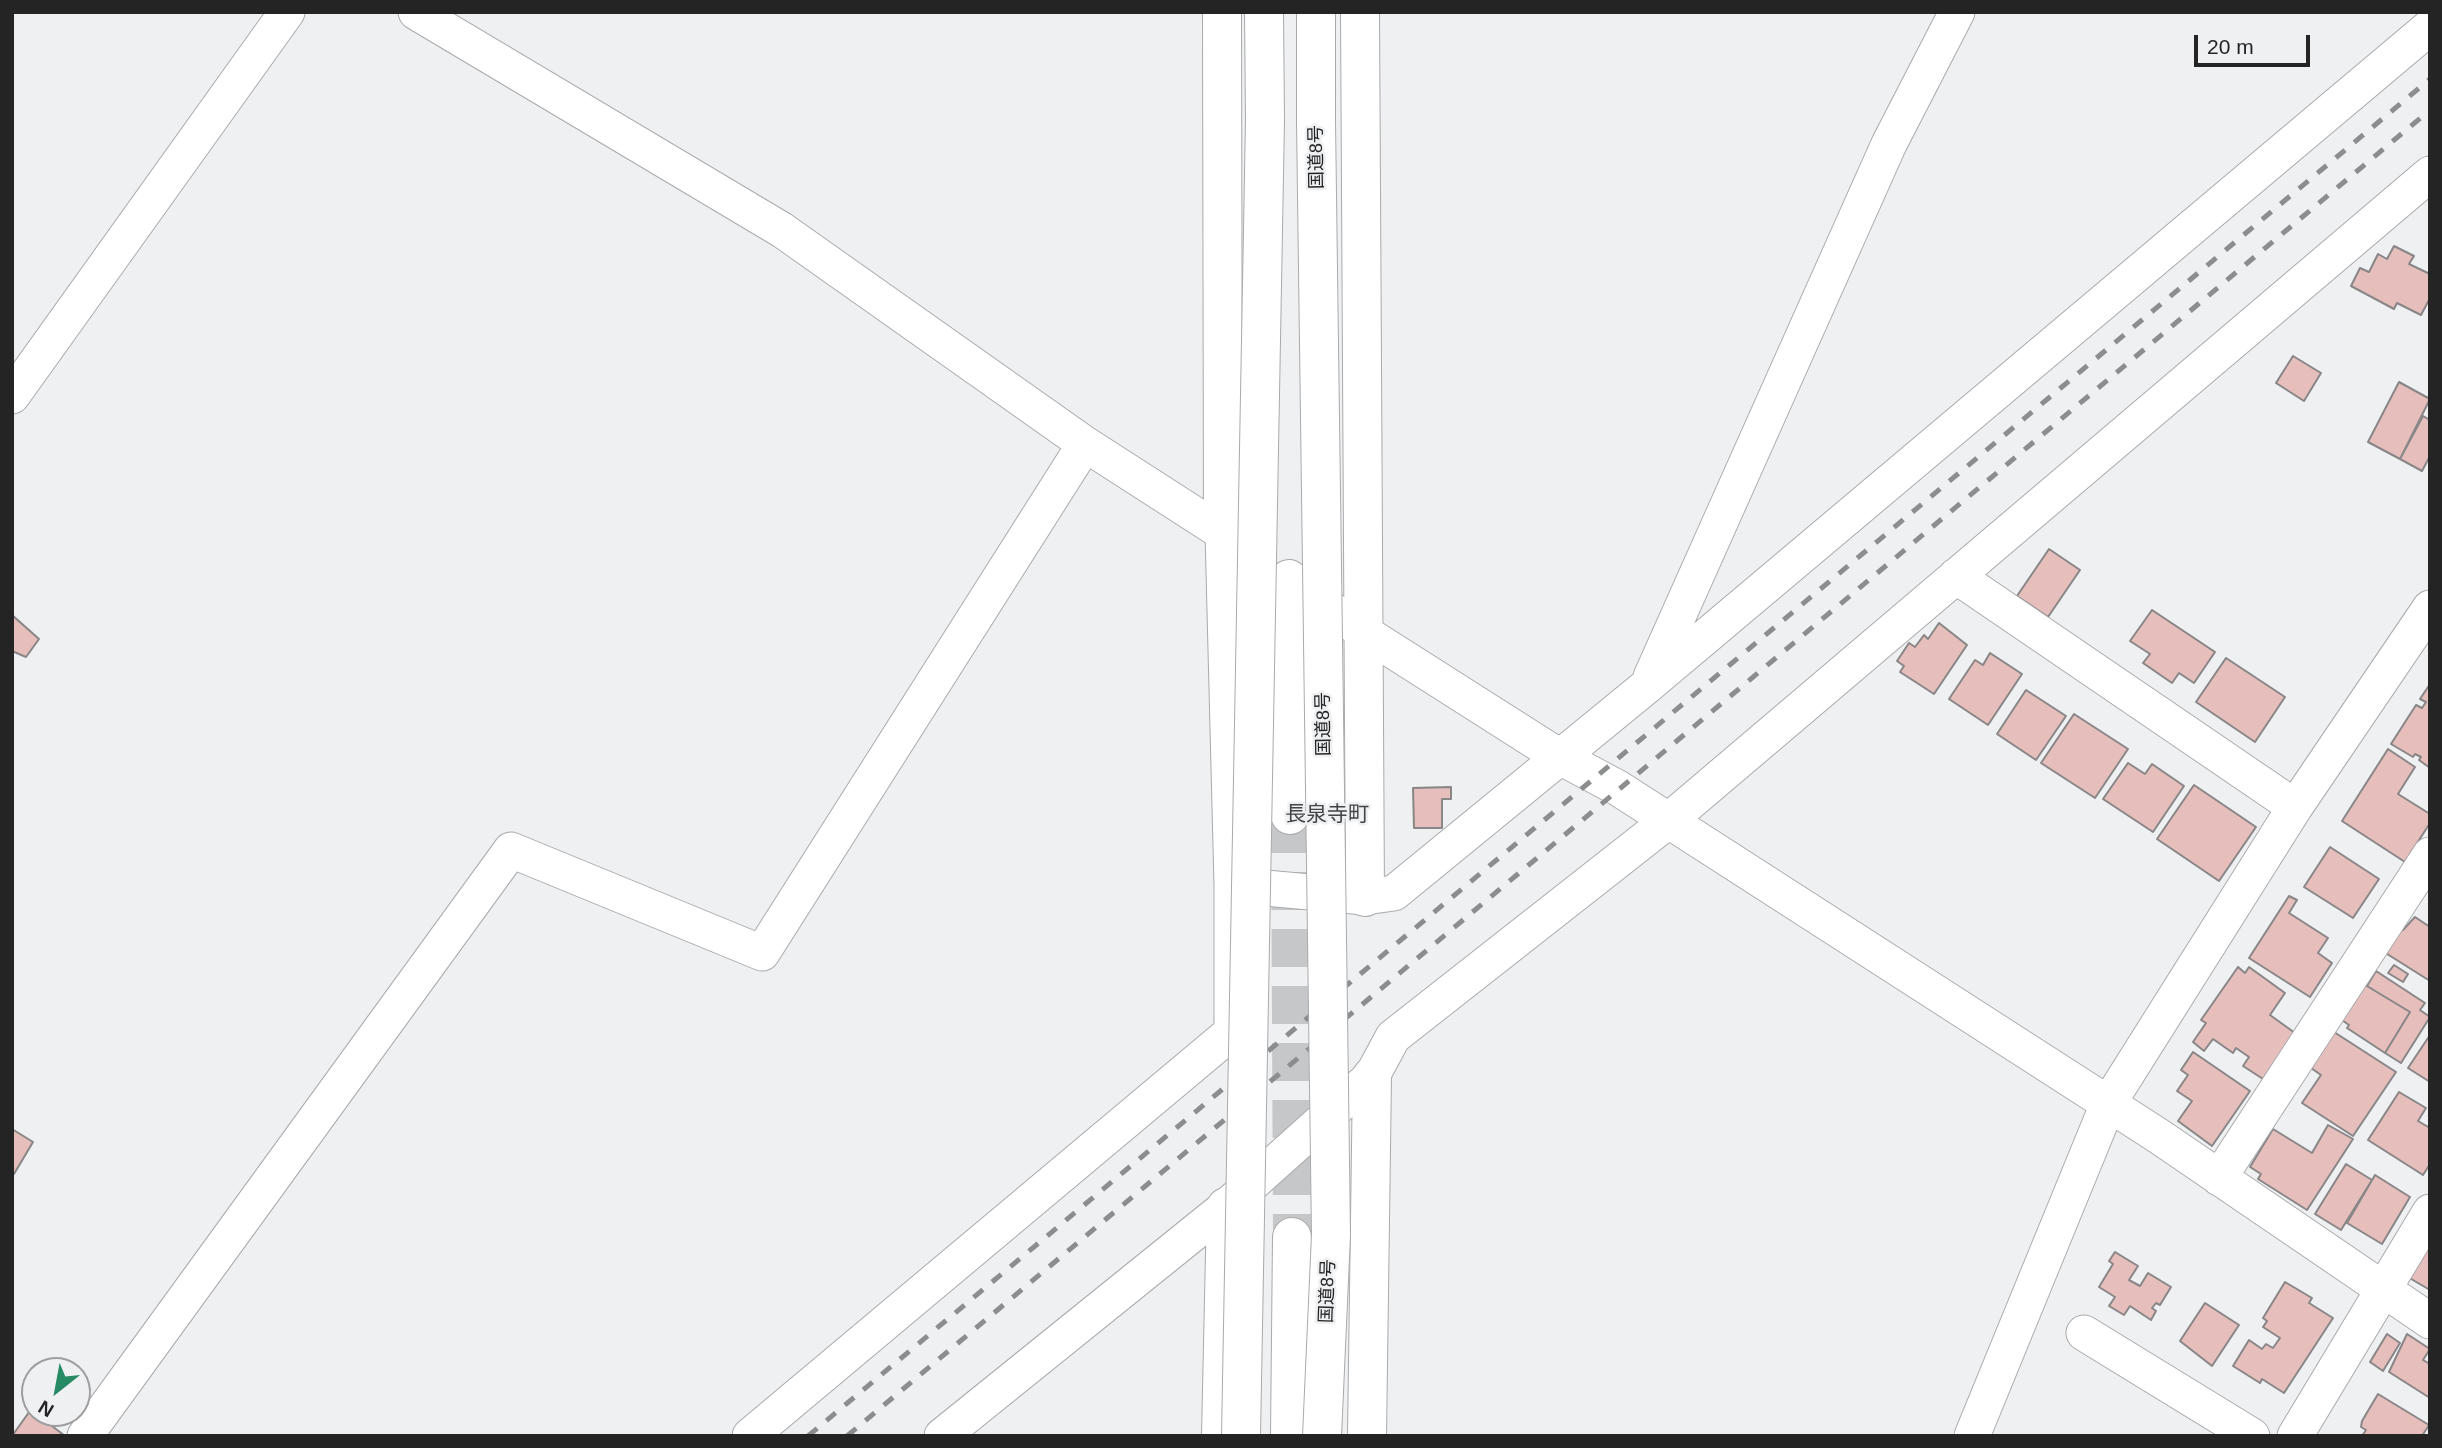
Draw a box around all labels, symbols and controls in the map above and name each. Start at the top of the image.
scale bar [2197,21,2312,65]
text: 20 m [2207,35,2254,58]
street label: 国道8号 [1306,125,1328,189]
street label: 国道8号 [1313,692,1335,756]
district label: 長泉寺町 [1285,802,1369,828]
street label: 国道8号 [1316,1259,1340,1323]
north arrow [21,1357,91,1427]
text: N [35,1396,57,1421]

